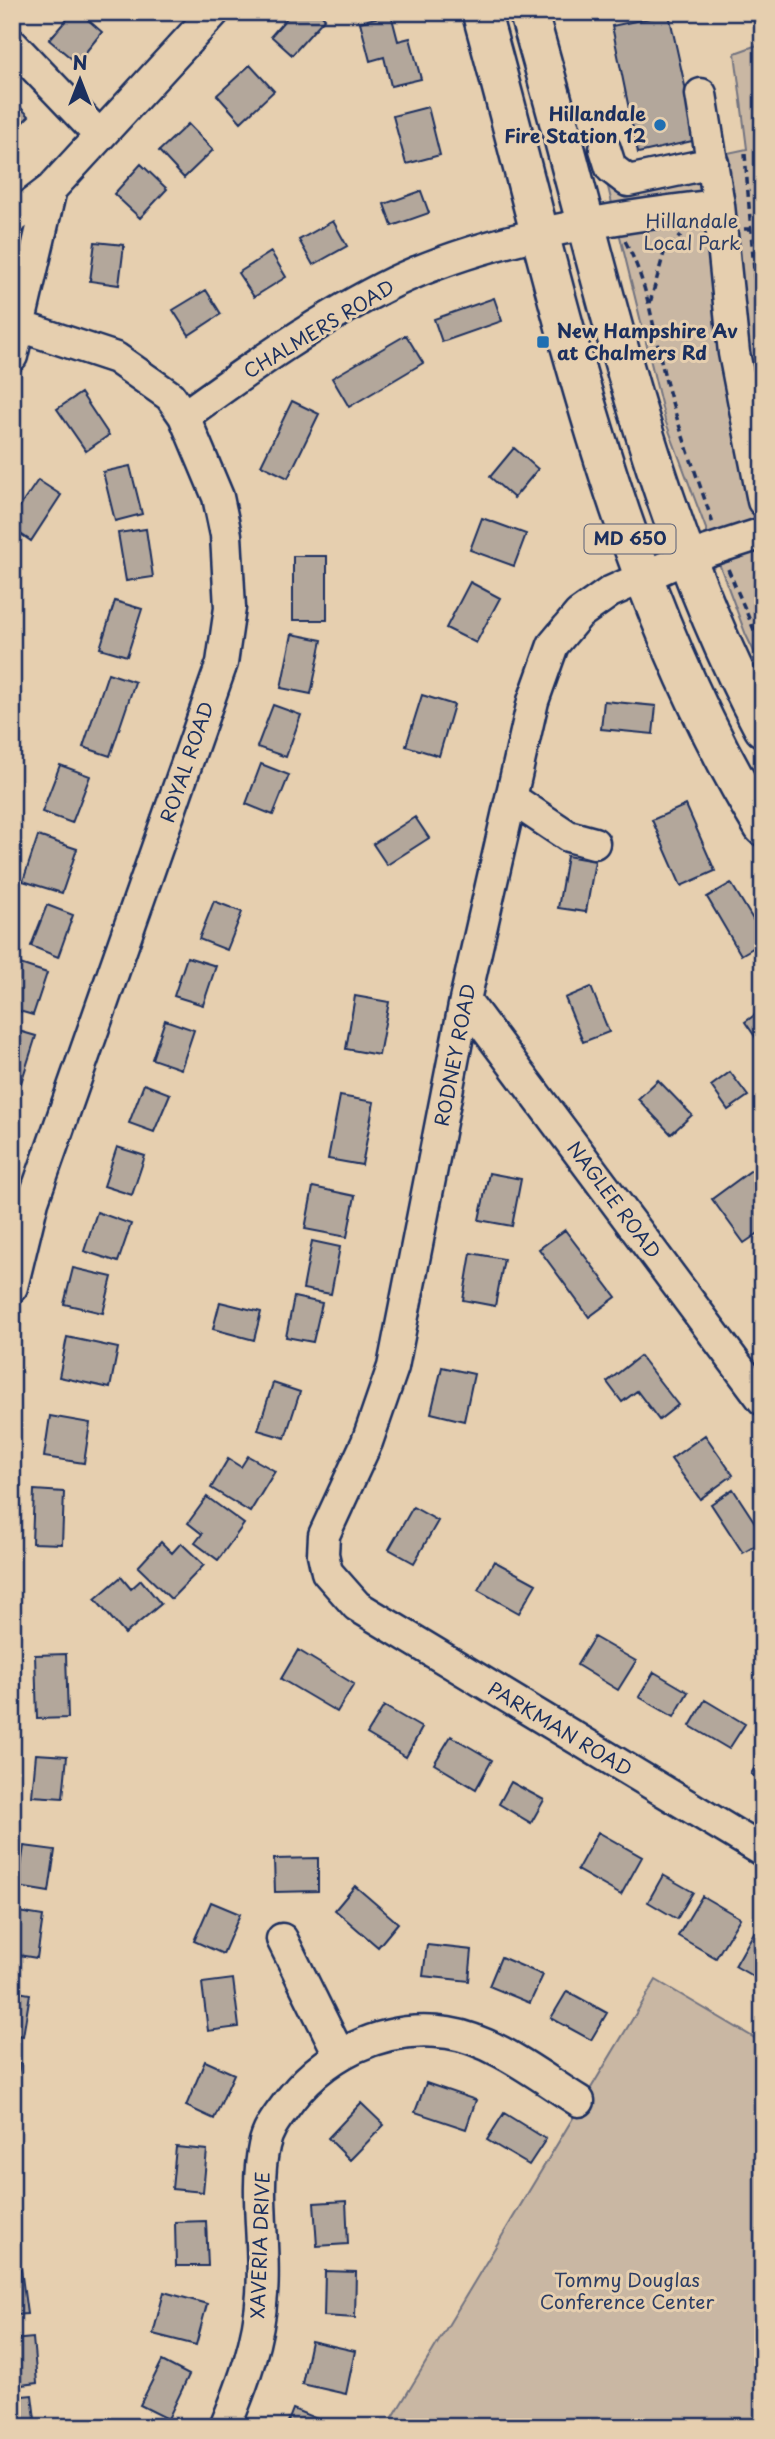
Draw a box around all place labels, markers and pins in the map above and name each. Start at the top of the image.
place label: Hillandale Fire Station 12 [504,99,646,149]
marker: Hillandale Fire Station 12 [652,117,668,133]
place label: New Hampshire Av at Chalmers Rd [557,316,738,366]
marker: New Hampshire Av at Chalmers Rd [535,334,551,350]

